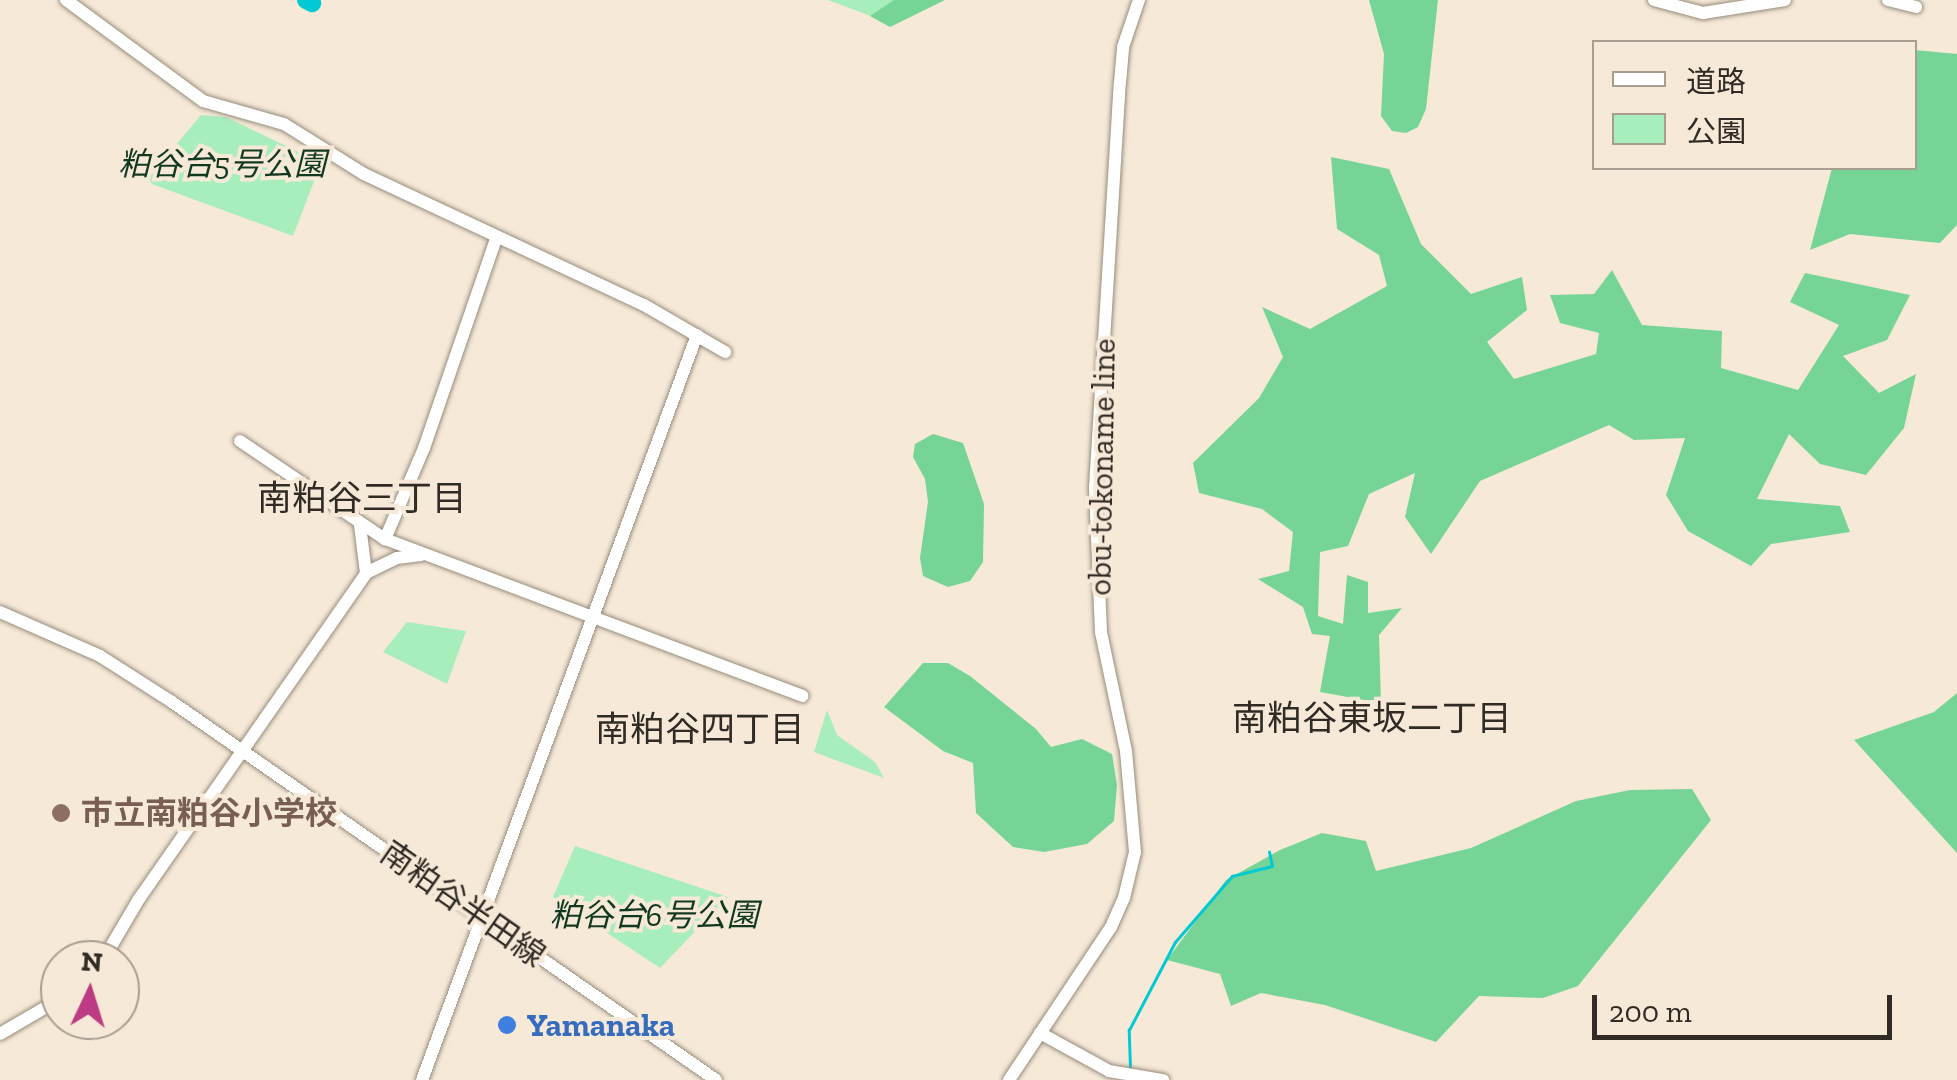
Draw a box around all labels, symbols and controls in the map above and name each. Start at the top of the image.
legend [1592,40,1917,170]
text: 道路 [1686,64,1746,100]
text: 公園 [1686,114,1746,150]
park label: 粕谷台5号公園 [118,145,326,183]
street label: obu-tokoname line [1081,338,1123,596]
district label: 南粕谷三丁目 [257,477,467,519]
district label: 南粕谷東坂二丁目 [1232,697,1512,739]
district label: 南粕谷四丁目 [595,708,805,750]
place label: 市立南粕谷小学校 [81,794,337,832]
marker: 市立南粕谷小学校 [50,802,72,824]
street label: 南粕谷半田線 [373,833,553,975]
park label: 粕谷台6号公園 [550,896,758,934]
north arrow [40,940,140,1040]
text: N [80,944,104,979]
scale bar [1597,975,1897,1037]
text: 200 m [1609,994,1692,1030]
place label: Yamanaka [527,1006,675,1044]
marker: Yamanaka [496,1014,518,1036]

